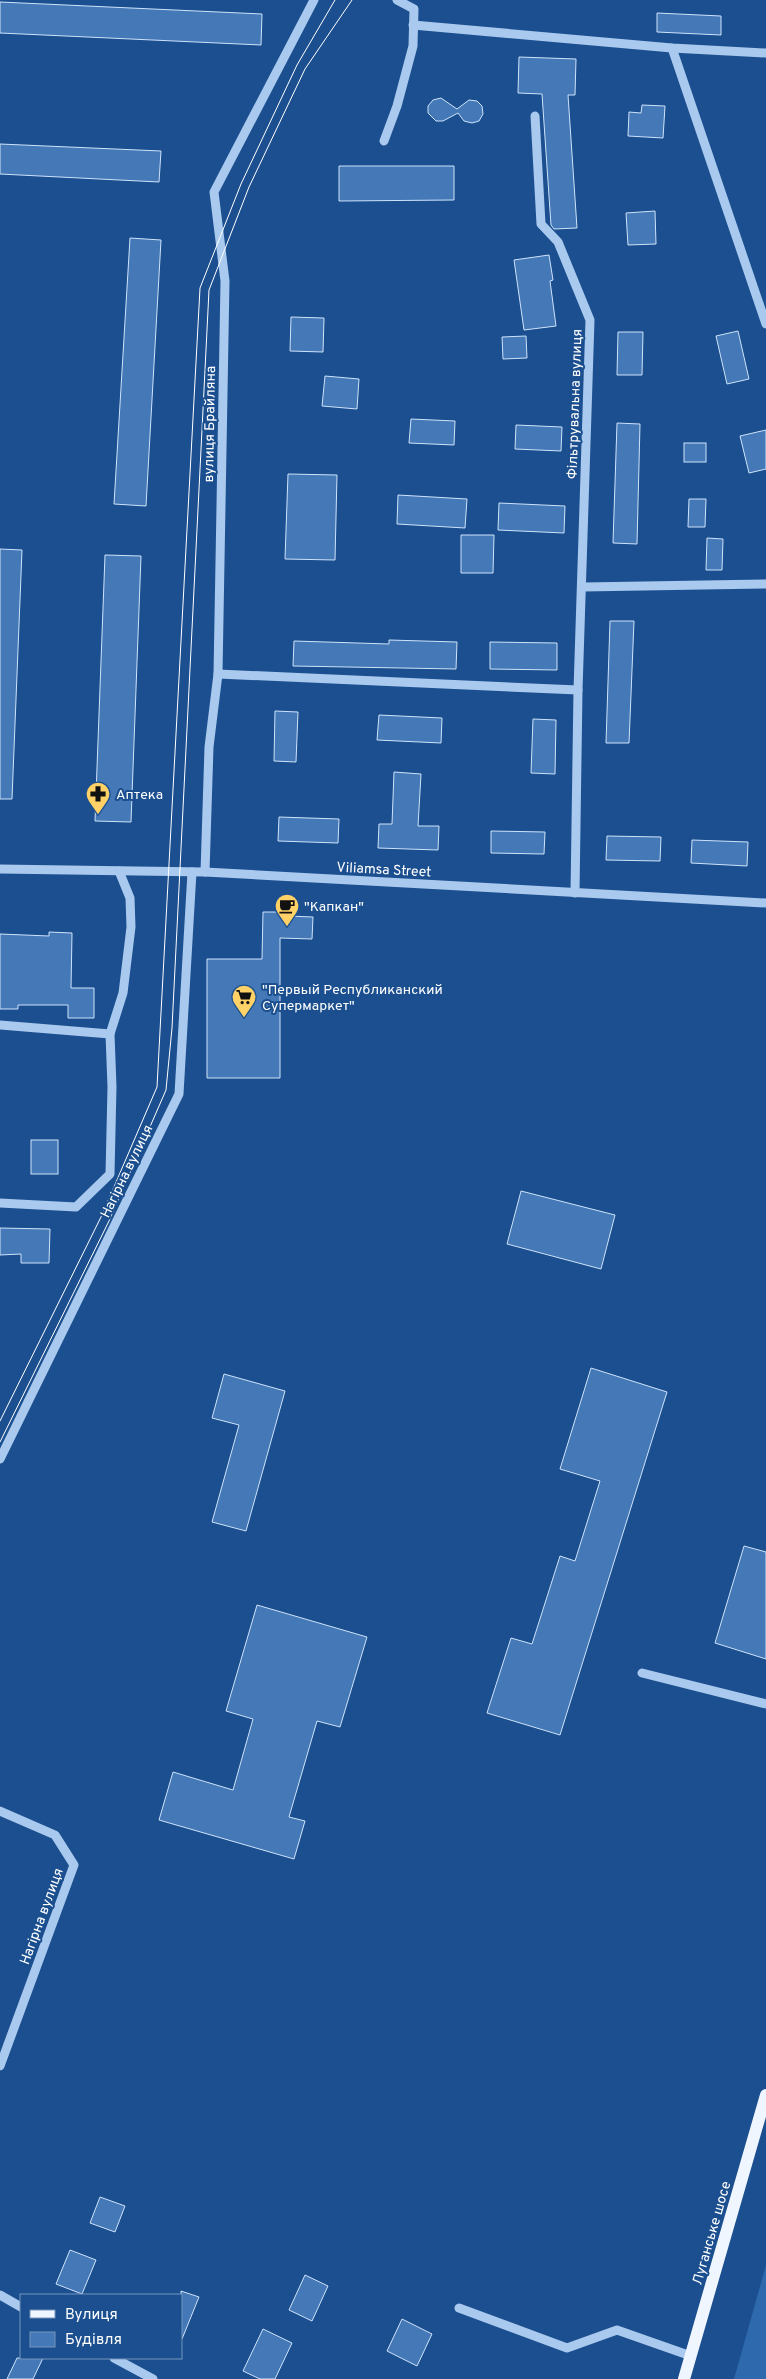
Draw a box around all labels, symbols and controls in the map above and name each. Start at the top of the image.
street label: Фільтрувальна вулиця [564,329,587,480]
street label: вулиця Брайляна [201,366,220,482]
pharmacy icon: Аптека [85,781,111,815]
place label: Аптека [116,787,163,804]
street label: Viliamsa Street [336,860,432,881]
cafe icon: "Капкан" [274,893,300,927]
place label: "Капкан" [304,899,364,916]
place label: "Первый Республиканский Супермаркет" [262,982,443,1015]
supermarket icon: "Первый Республиканский Супермаркет" [231,984,257,1018]
street label: Нагірна вулиця [97,1122,157,1221]
street label: Нагірна вулиця [17,1866,68,1967]
street label: Луганське шосе [690,2180,735,2287]
legend [20,2294,182,2359]
text: Вулиця [65,2306,118,2325]
text: Будівля [65,2331,122,2350]

